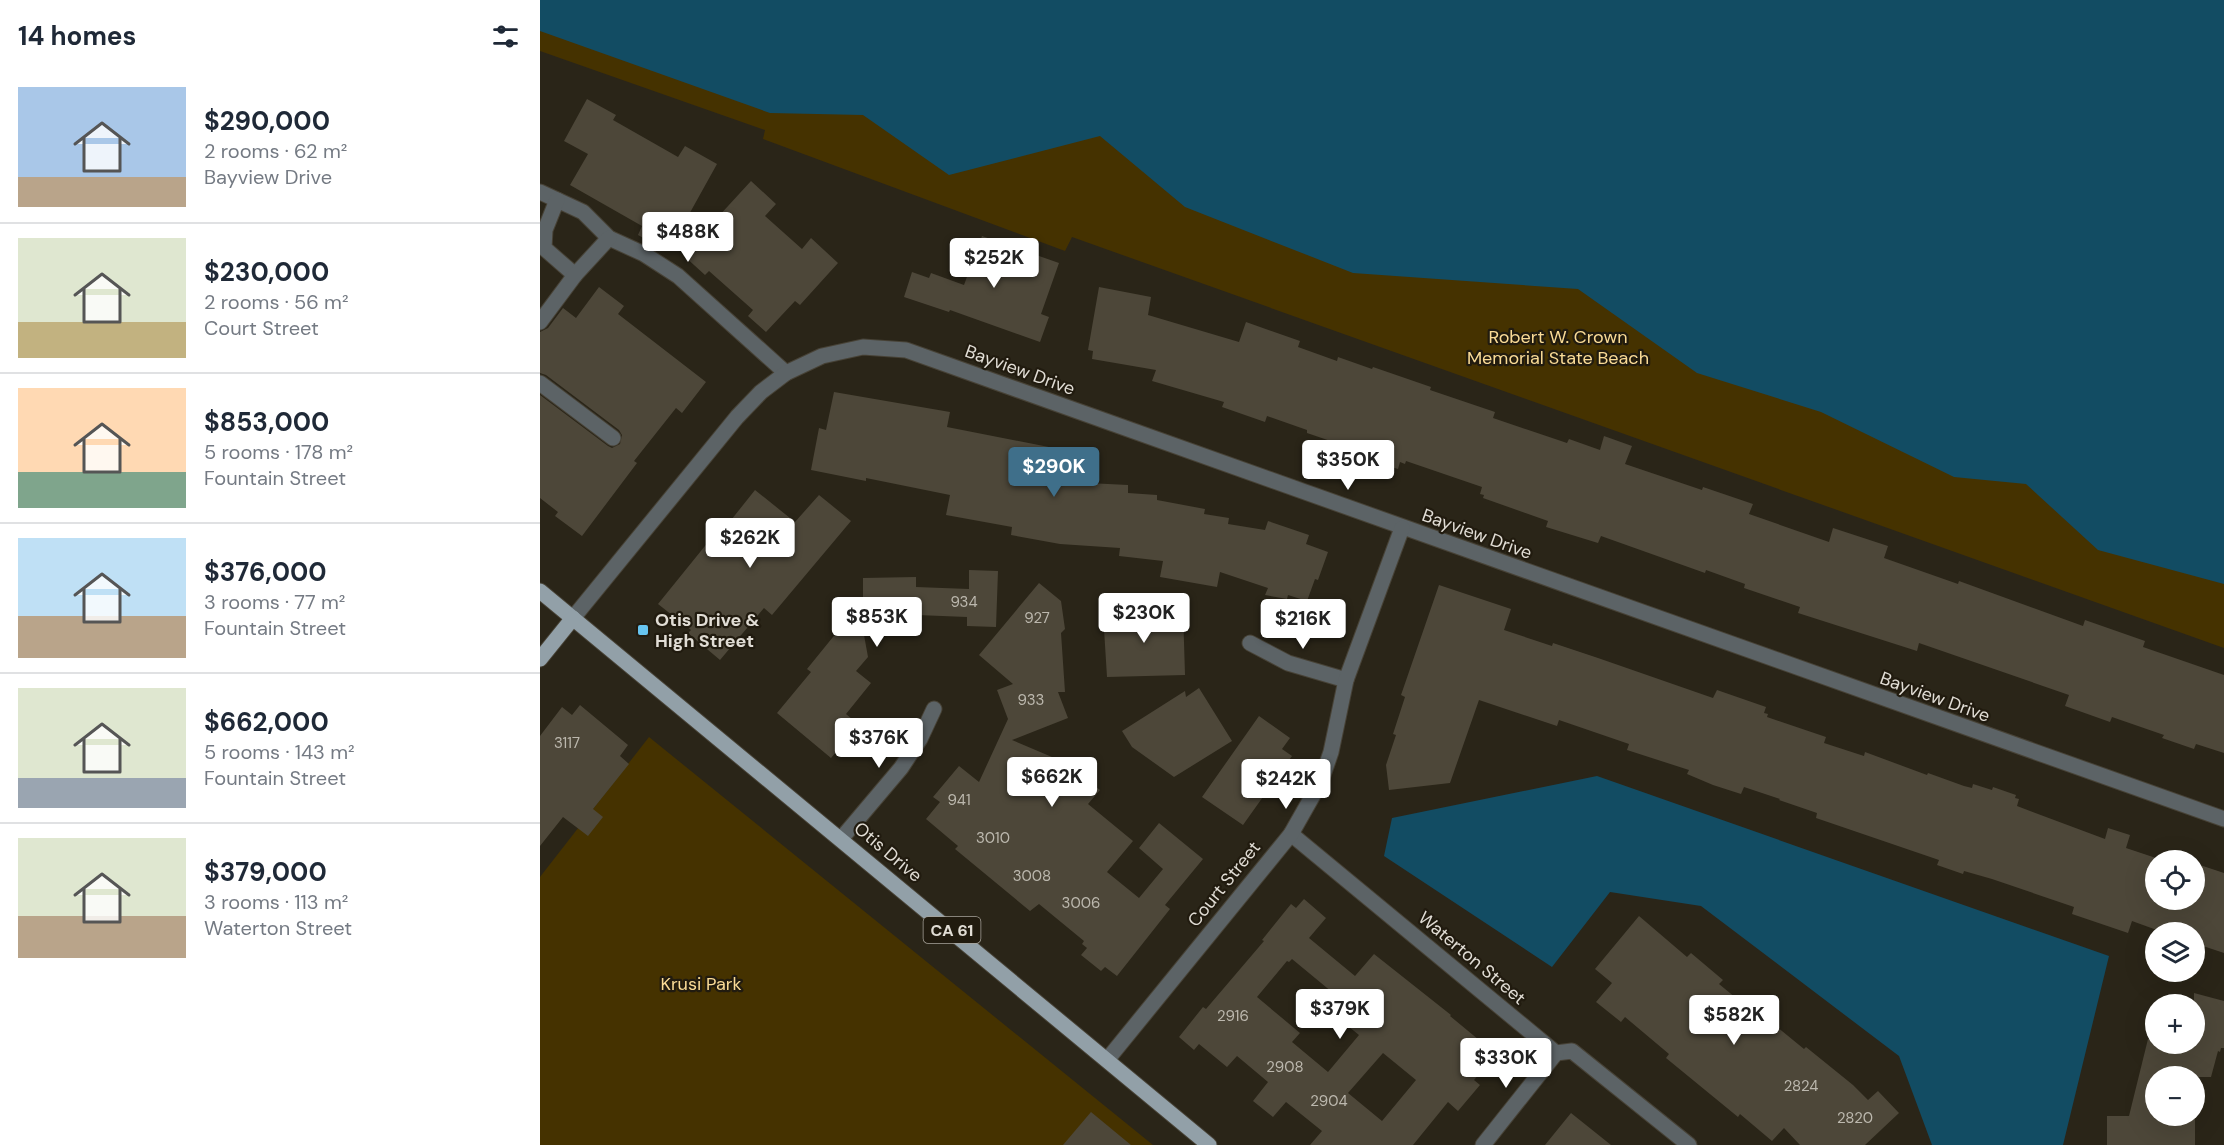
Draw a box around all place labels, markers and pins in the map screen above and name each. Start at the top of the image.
pin: $488K [646,212,730,263]
pin: $252K [952,238,1036,289]
pin: $350K [1306,440,1390,491]
pin: $290K [1012,447,1096,498]
pin: $262K [708,518,792,569]
pin: $230K [1102,593,1186,644]
pin: $853K [835,597,919,648]
pin: $216K [1261,599,1345,650]
place label: Otis Drive & High Street [655,608,760,653]
marker: Otis Drive & High Street [636,623,650,637]
pin: $376K [837,718,921,769]
pin: $662K [1010,757,1094,808]
pin: $242K [1244,759,1328,810]
pin: $379K [1298,989,1382,1040]
pin: $582K [1692,995,1776,1046]
pin: $330K [1464,1038,1548,1089]

